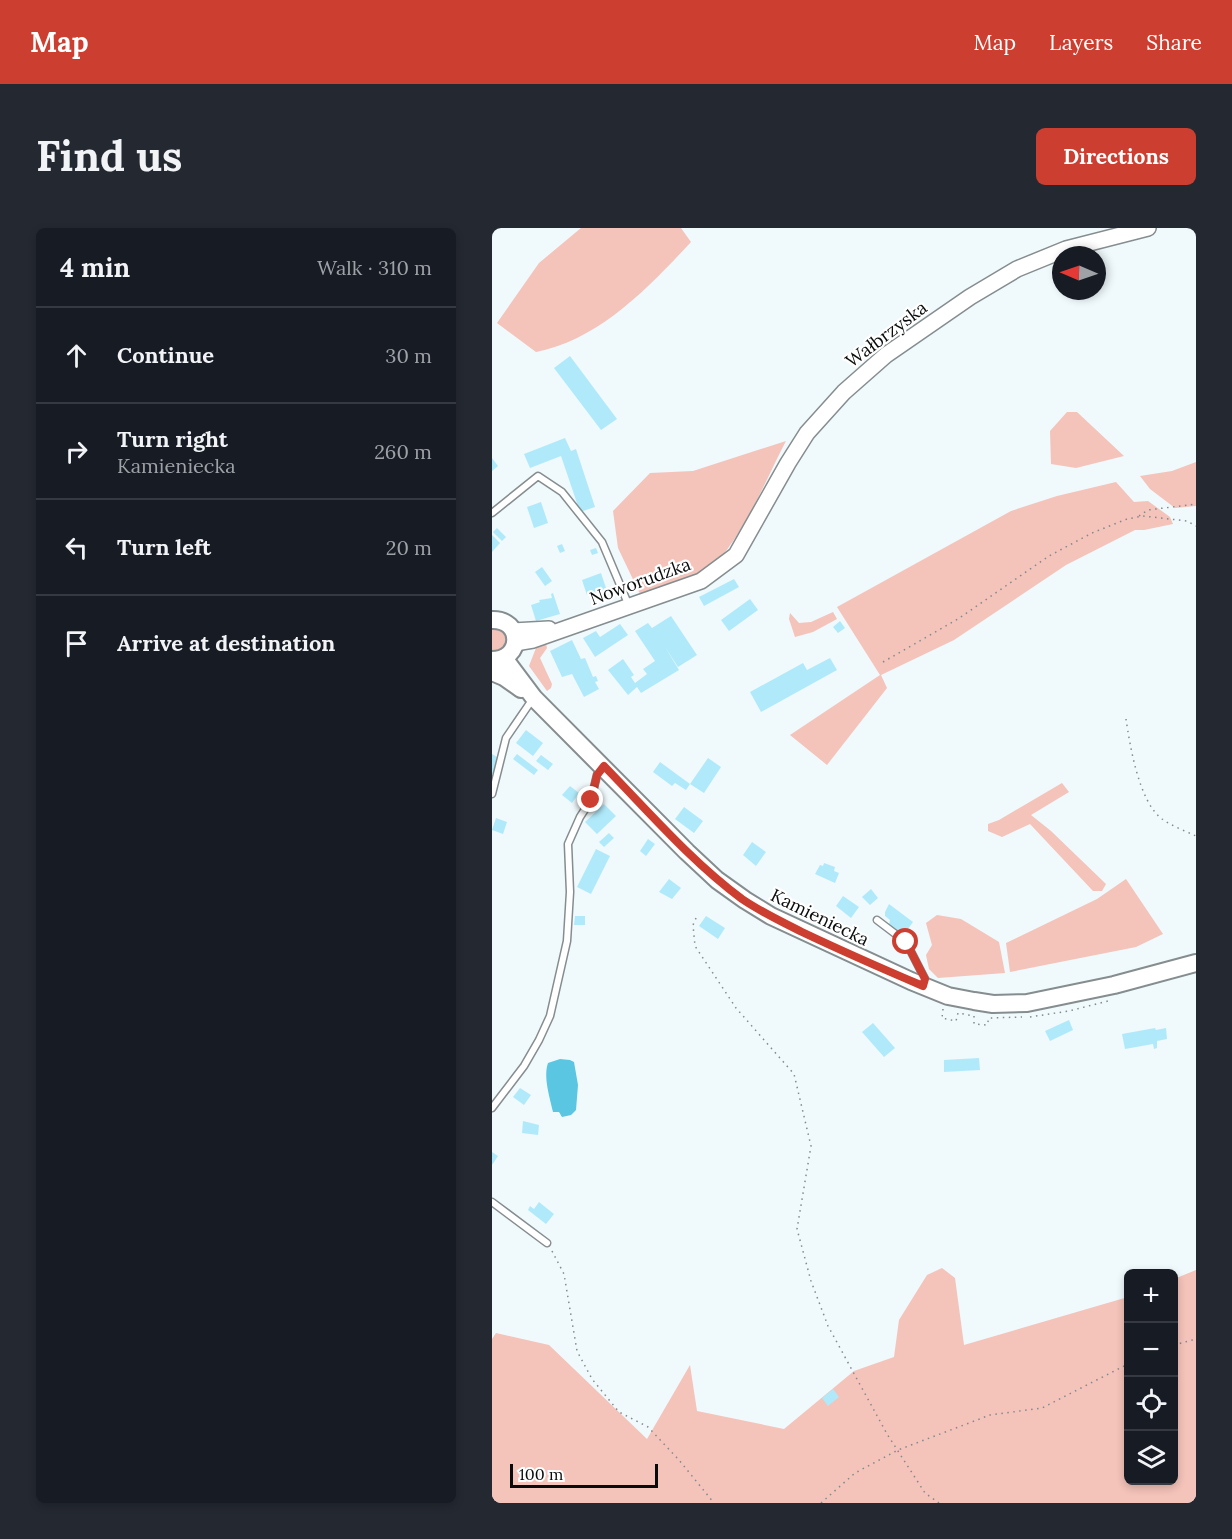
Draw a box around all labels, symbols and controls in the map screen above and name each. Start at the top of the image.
text: Map [30,24,89,60]
text: Map [973,29,1016,56]
text: Layers [1049,29,1113,56]
text: Share [1146,29,1202,56]
button: Directions [1036,128,1196,185]
text: Find us [36,129,182,183]
north arrow [1052,246,1106,300]
text: 4 min [60,251,130,284]
text: Walk · 310 m [317,255,432,280]
street label: Wałbrzyska [841,296,931,372]
icon: ahead [60,339,93,372]
text: Continue [117,341,214,369]
text: 30 m [385,343,432,368]
text: Turn right [117,425,228,453]
icon: right [60,435,93,468]
text: 260 m [374,439,432,464]
text: Kamieniecka [117,453,236,478]
icon: left [60,531,93,564]
text: Turn left [117,533,211,561]
text: 20 m [386,535,432,560]
street label: Noworudzka [586,552,694,610]
icon: arrive [60,627,93,660]
text: Arrive at destination [117,629,335,657]
route end [577,786,603,812]
street label: Kamieniecka [767,883,873,951]
route start [892,928,918,954]
map controls [1124,1269,1178,1485]
button: + [1124,1269,1178,1323]
button: − [1124,1323,1178,1377]
button: locate [1124,1377,1178,1431]
button: layers [1124,1431,1178,1485]
scale bar [510,1461,658,1488]
text: 100 m [519,1464,563,1484]

